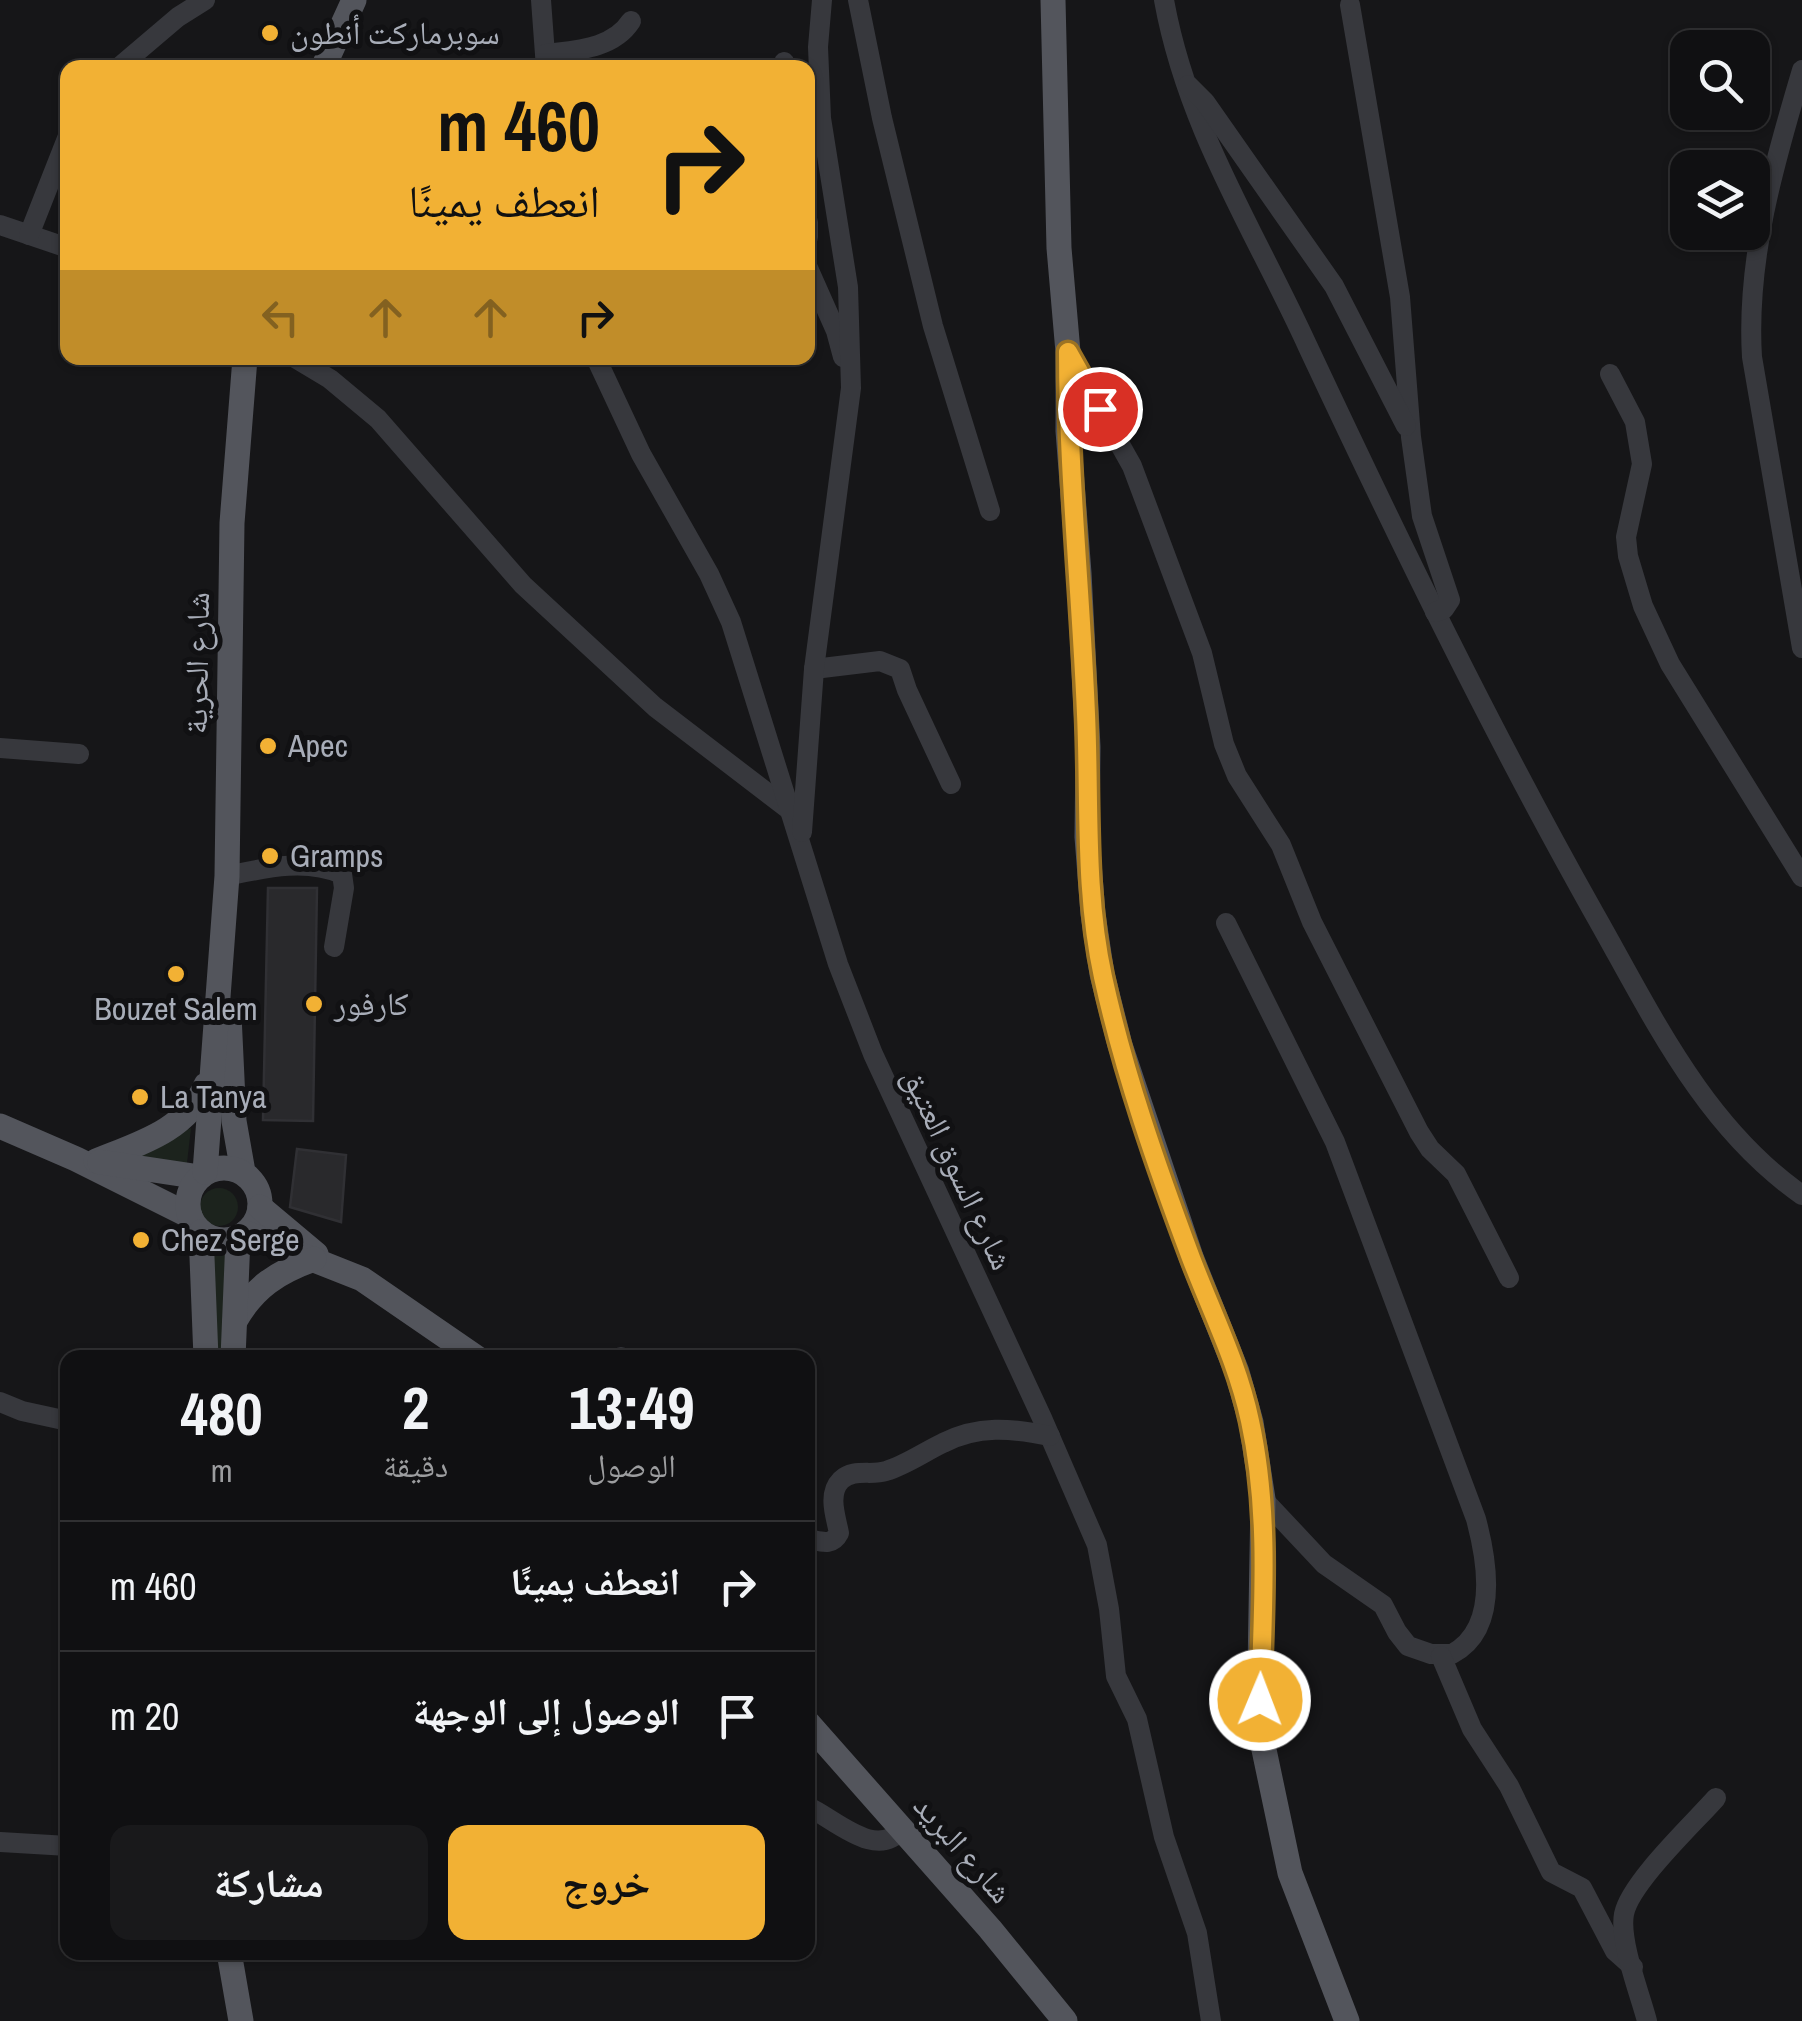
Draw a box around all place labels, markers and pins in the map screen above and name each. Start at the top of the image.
place label: سوبرماركت أنطون [290,11,500,54]
marker: سوبرماركت أنطون [259,22,281,44]
pin [1058,367,1143,452]
place label: Apec [287,724,348,767]
marker: Apec [257,735,279,757]
place label: Gramps [290,834,383,877]
marker: Gramps [259,845,281,867]
marker: Bouzet Salem [165,963,187,985]
place label: كارفور [333,982,409,1025]
place label: Bouzet Salem [94,987,258,1030]
marker: كارفور [303,993,325,1015]
place label: La Tanya [160,1075,267,1118]
marker: La Tanya [129,1086,151,1108]
place label: Chez Serge [161,1218,300,1261]
marker: Chez Serge [130,1229,152,1251]

